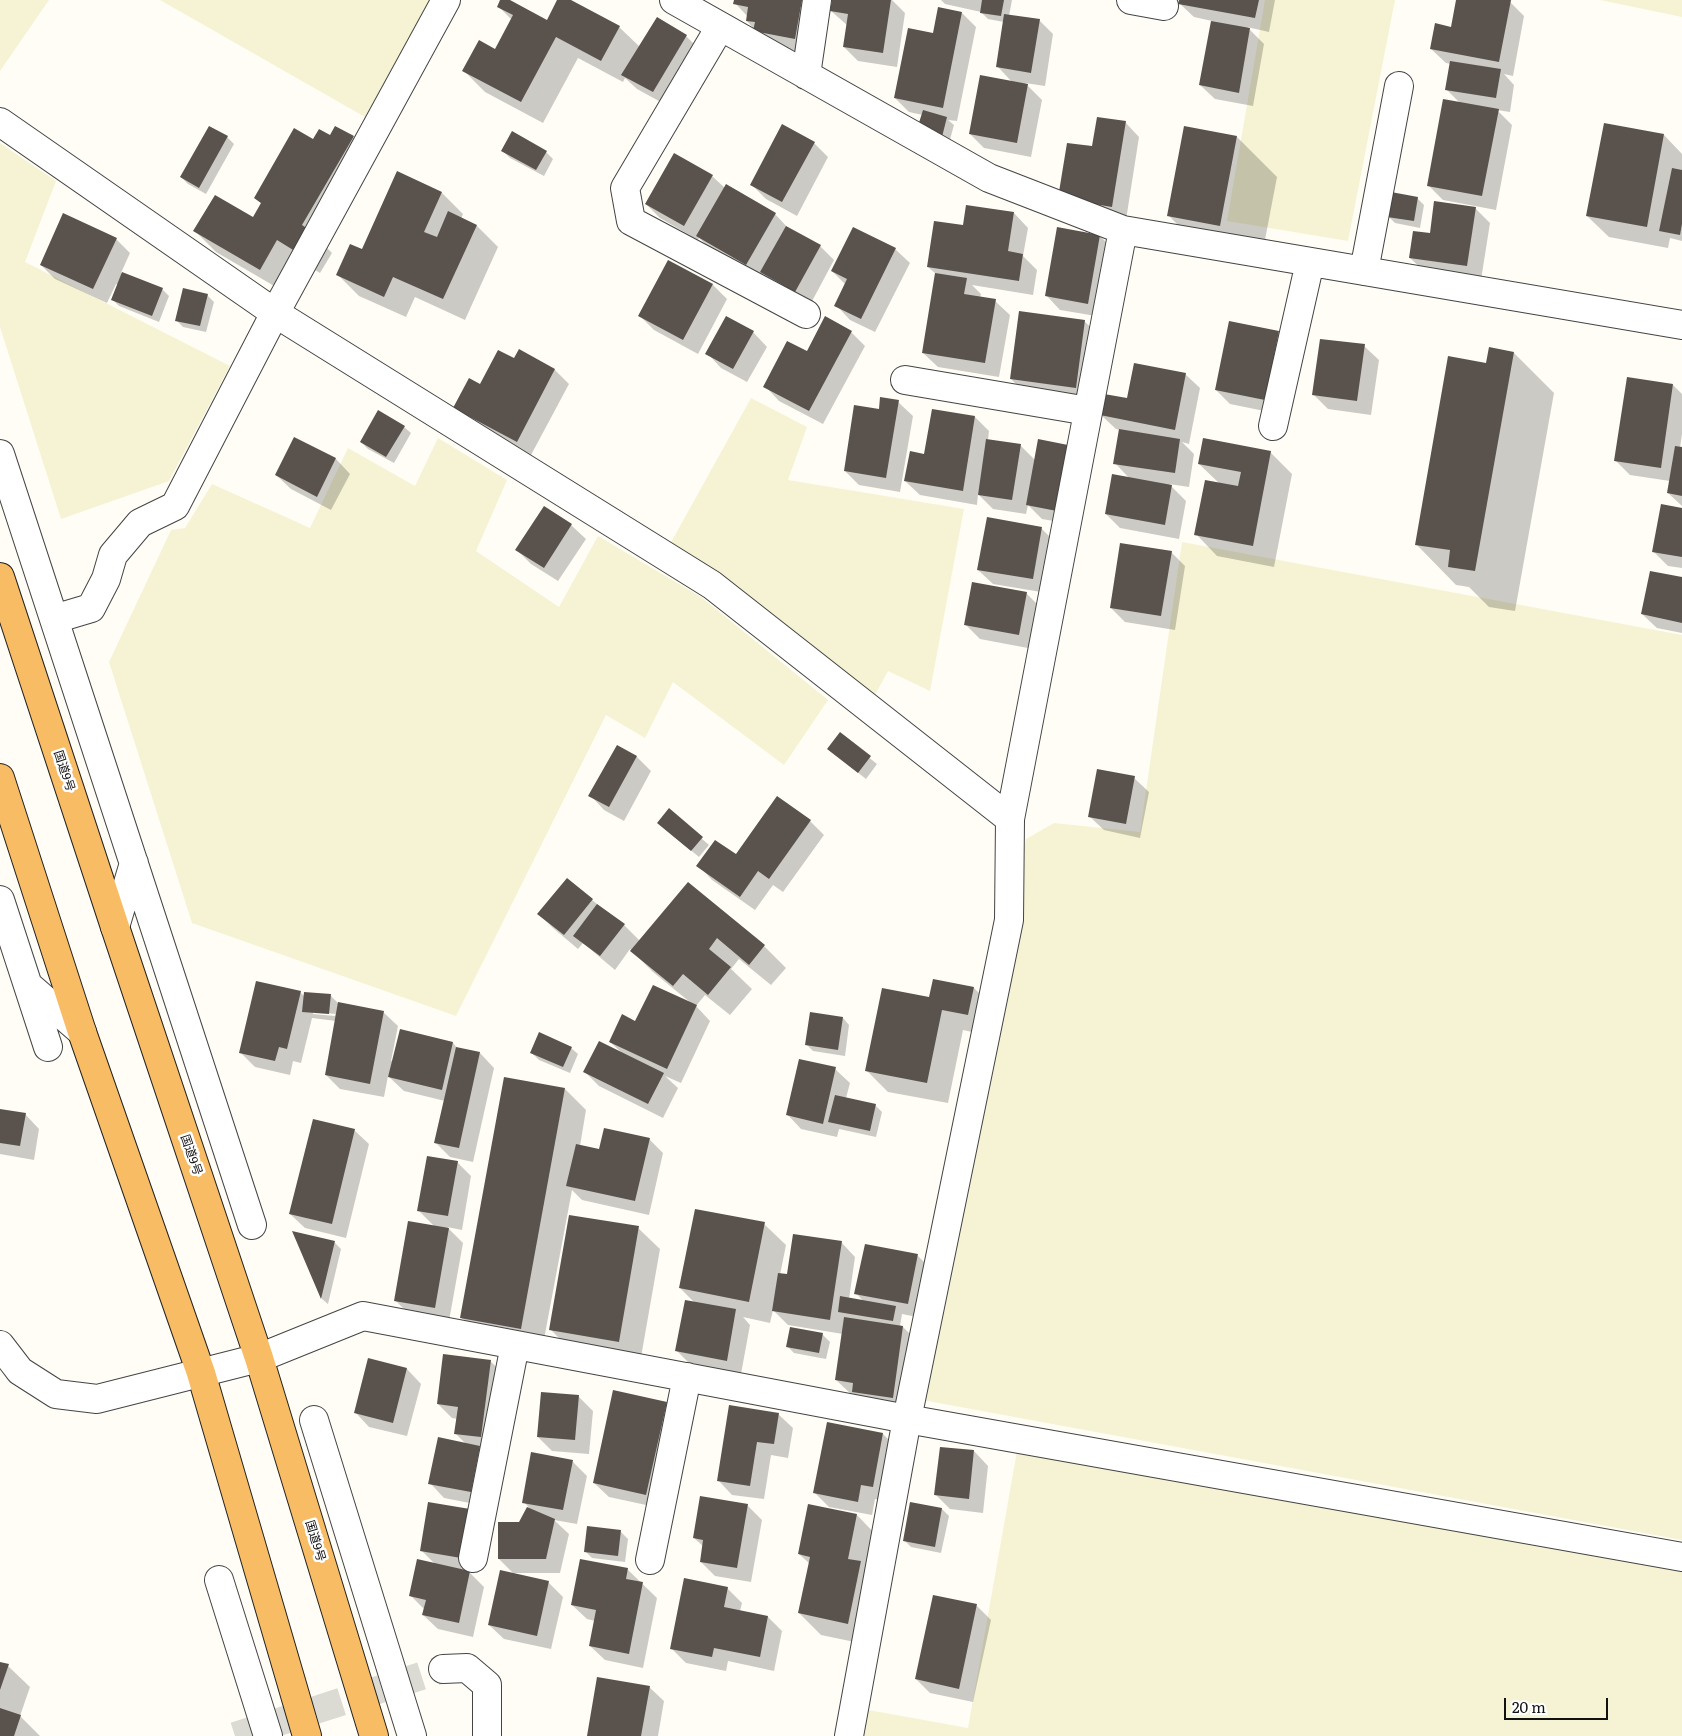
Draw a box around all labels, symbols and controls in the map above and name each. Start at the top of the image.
street label: 国道9号 [51,749,77,793]
street label: 国道9号 [177,1133,205,1177]
street label: 国道9号 [302,1519,328,1563]
scale bar [1507,1688,1611,1720]
text: 20 m [1512,1695,1546,1718]

